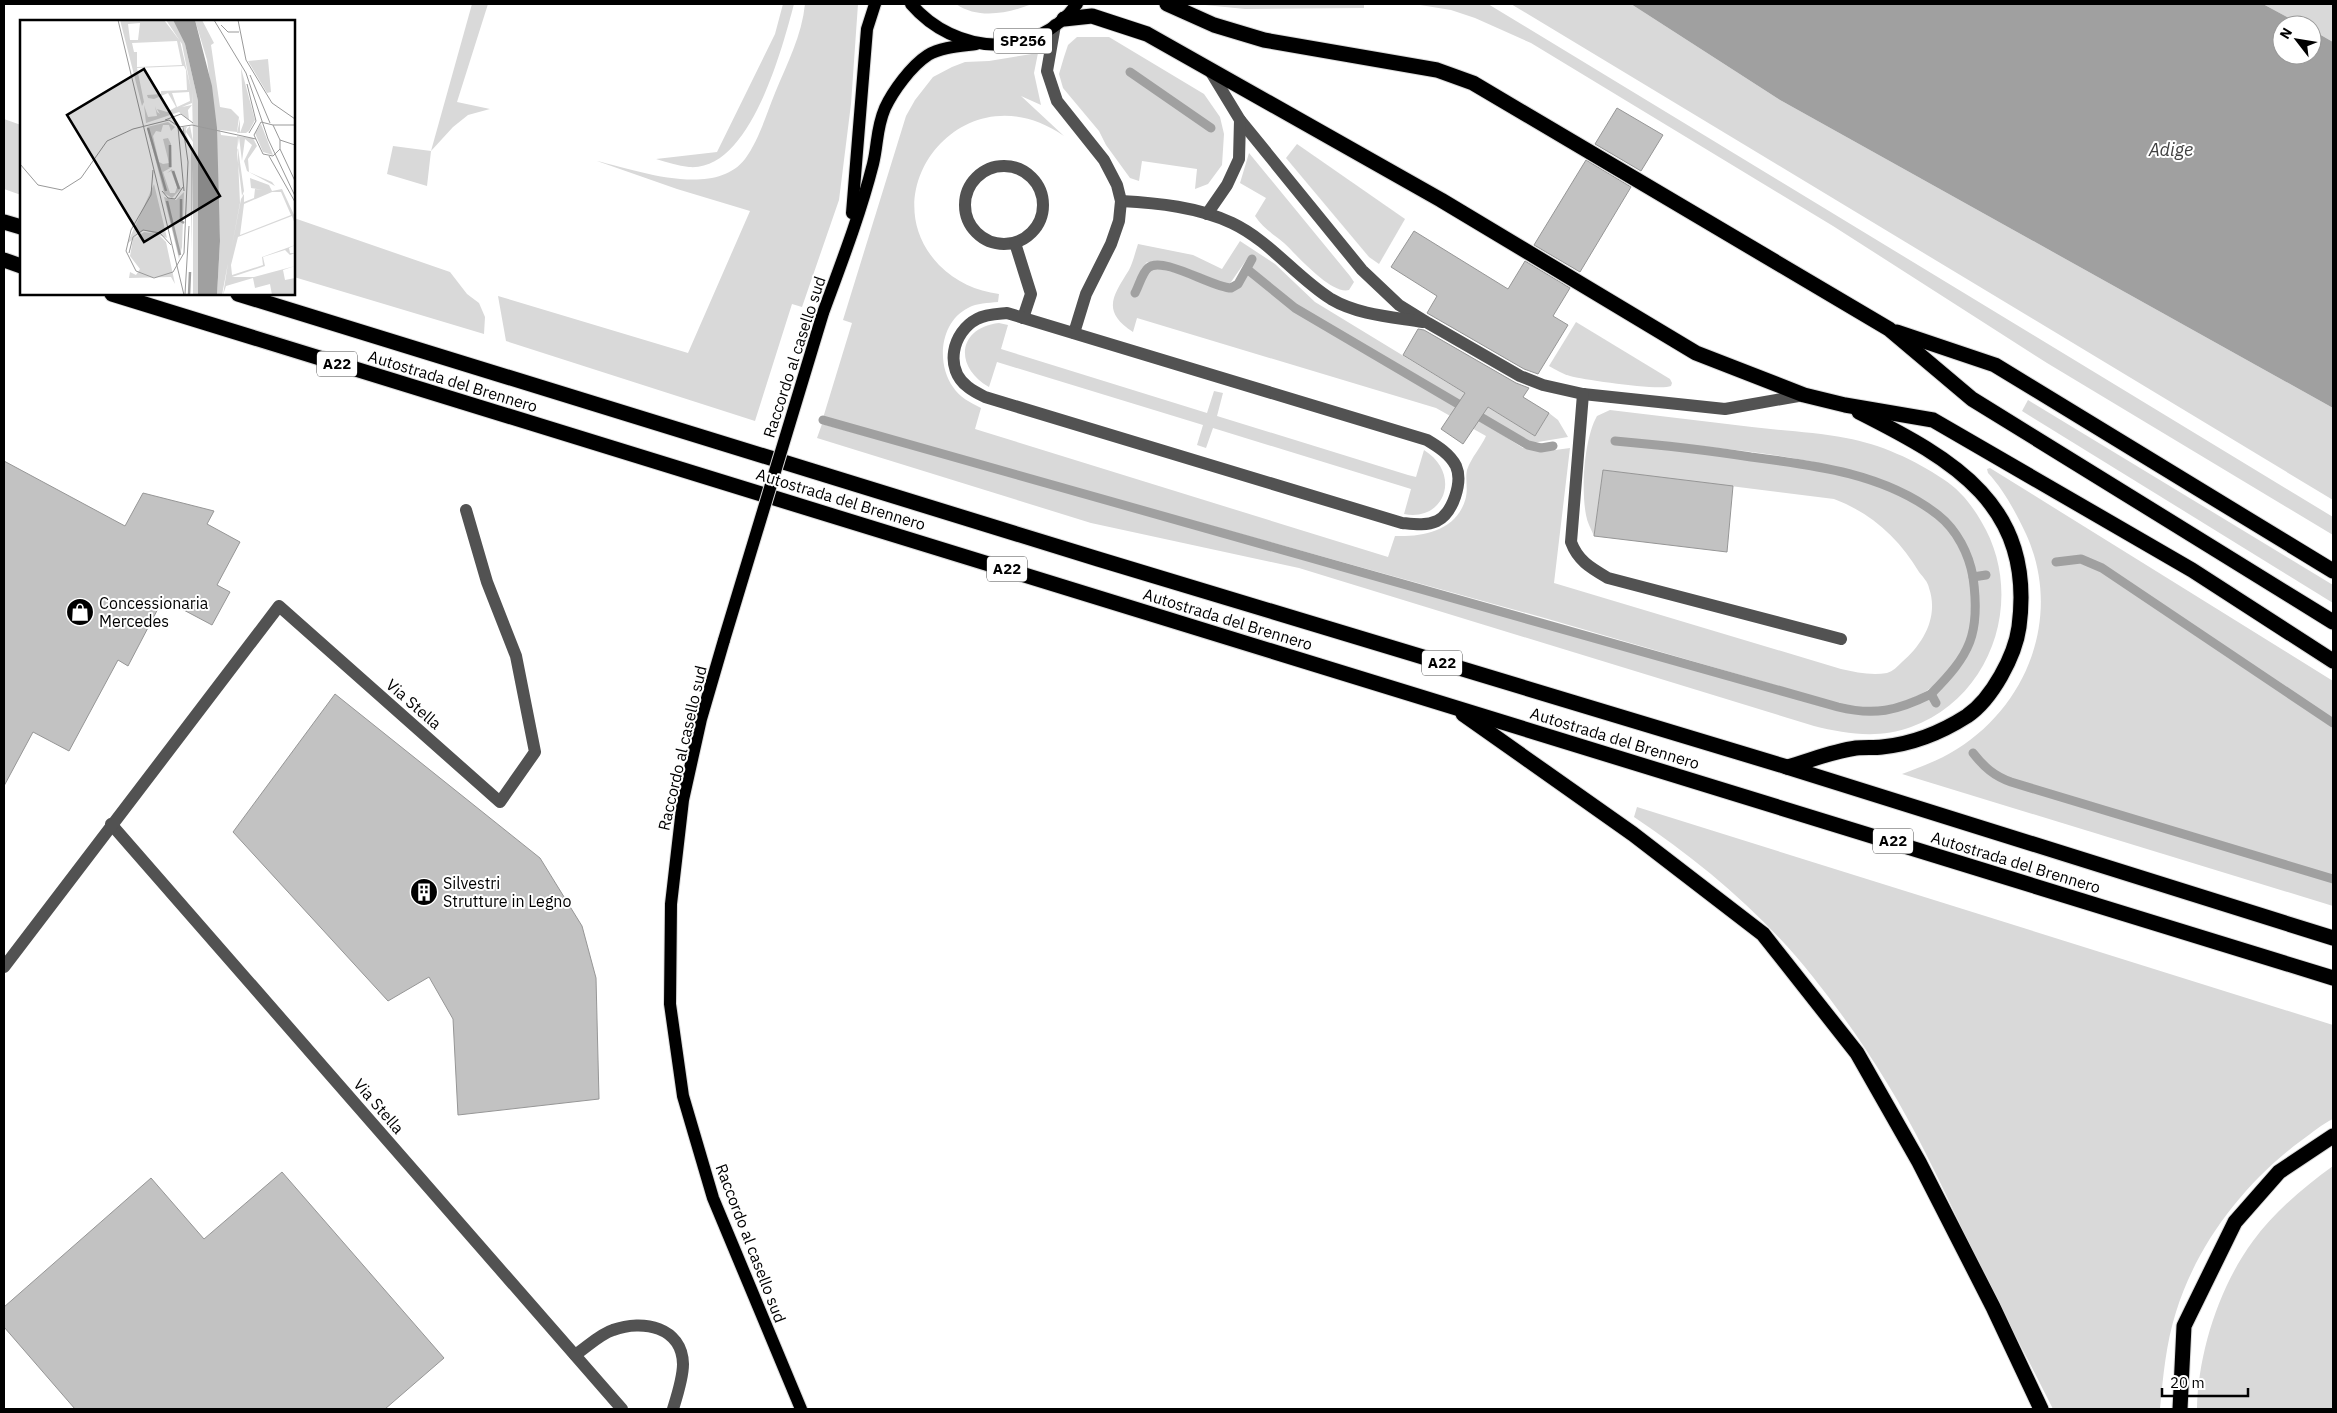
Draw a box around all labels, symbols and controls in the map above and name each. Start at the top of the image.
north arrow [2272,15,2322,65]
inset map [20,20,295,295]
text: N [2276,24,2296,42]
road number: SP256 [994,28,1052,54]
water label: Adige [2148,138,2193,161]
street label: Raccordo al casello sud [758,274,830,440]
street label: Autostrada del Brennero [366,346,540,416]
road number: A22 [317,352,357,376]
street label: Autostrada del Brennero [754,464,928,534]
road number: A22 [987,556,1027,582]
street label: Autostrada del Brennero [1141,584,1315,654]
place label: Concessionaria Mercedes [99,593,209,631]
shop icon: Concessionaria Mercedes [65,597,95,627]
road number: A22 [1422,650,1462,676]
street label: Raccordo al casello sud [653,664,711,832]
street label: Via Stella [382,675,446,734]
street label: Autostrada del Brennero [1528,703,1702,773]
street label: Autostrada del Brennero [1929,827,2103,897]
road number: A22 [1873,828,1913,854]
place label: Silvestri Strutture in Legno [443,873,571,911]
building icon: Silvestri Strutture in Legno [409,877,439,907]
street label: Via Stella [350,1074,409,1138]
street label: Raccordo al casello sud [711,1161,791,1325]
scale bar [2162,1366,2248,1398]
text: 20 m [2170,1373,2205,1392]

